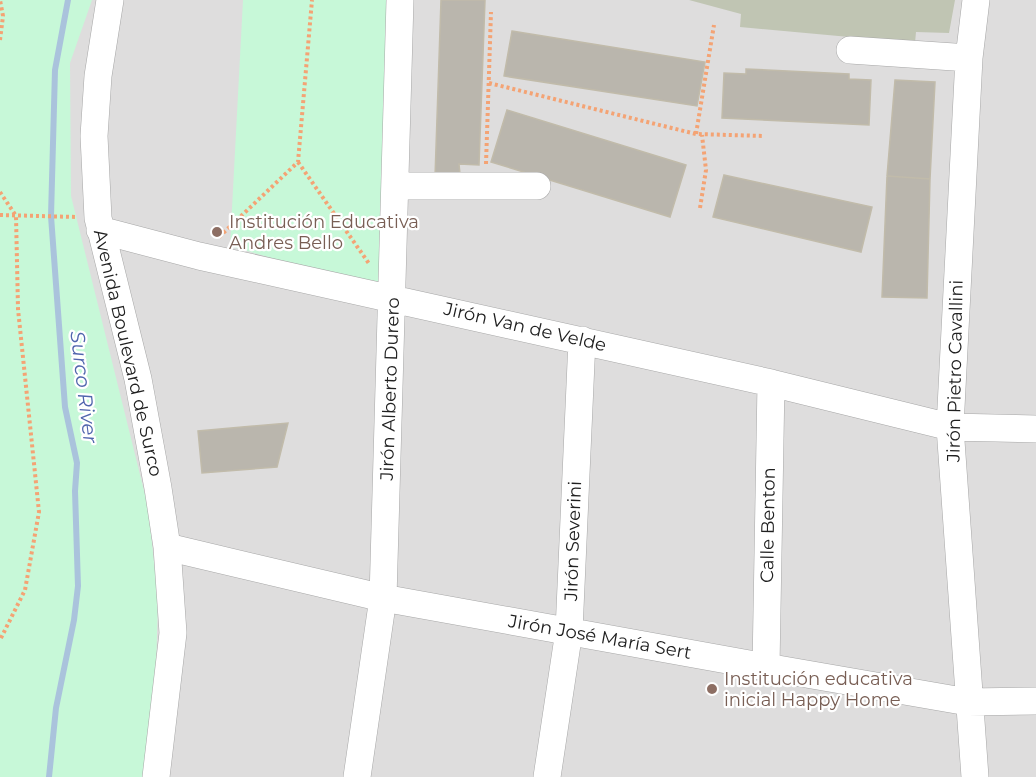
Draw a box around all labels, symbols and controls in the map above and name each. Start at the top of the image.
place label: Institución Educativa Andres Bello [229,211,419,254]
marker: Institución Educativa Andres Bello [210,225,224,239]
street label: Avenida Boulevard de Surco [89,227,167,479]
street label: Jirón Pietro Cavallini [942,280,968,463]
street label: Jirón Alberto Durero [376,297,404,482]
street label: Jirón Van de Velde [441,297,609,356]
water label: Surco River [65,330,103,445]
street label: Calle Benton [756,467,780,583]
street label: Jirón Severini [560,481,586,602]
street label: Jirón José María Sert [506,610,693,664]
place label: Institución educativa inicial Happy Home [724,668,913,711]
marker: Institución educativa inicial Happy Home [705,682,719,696]

